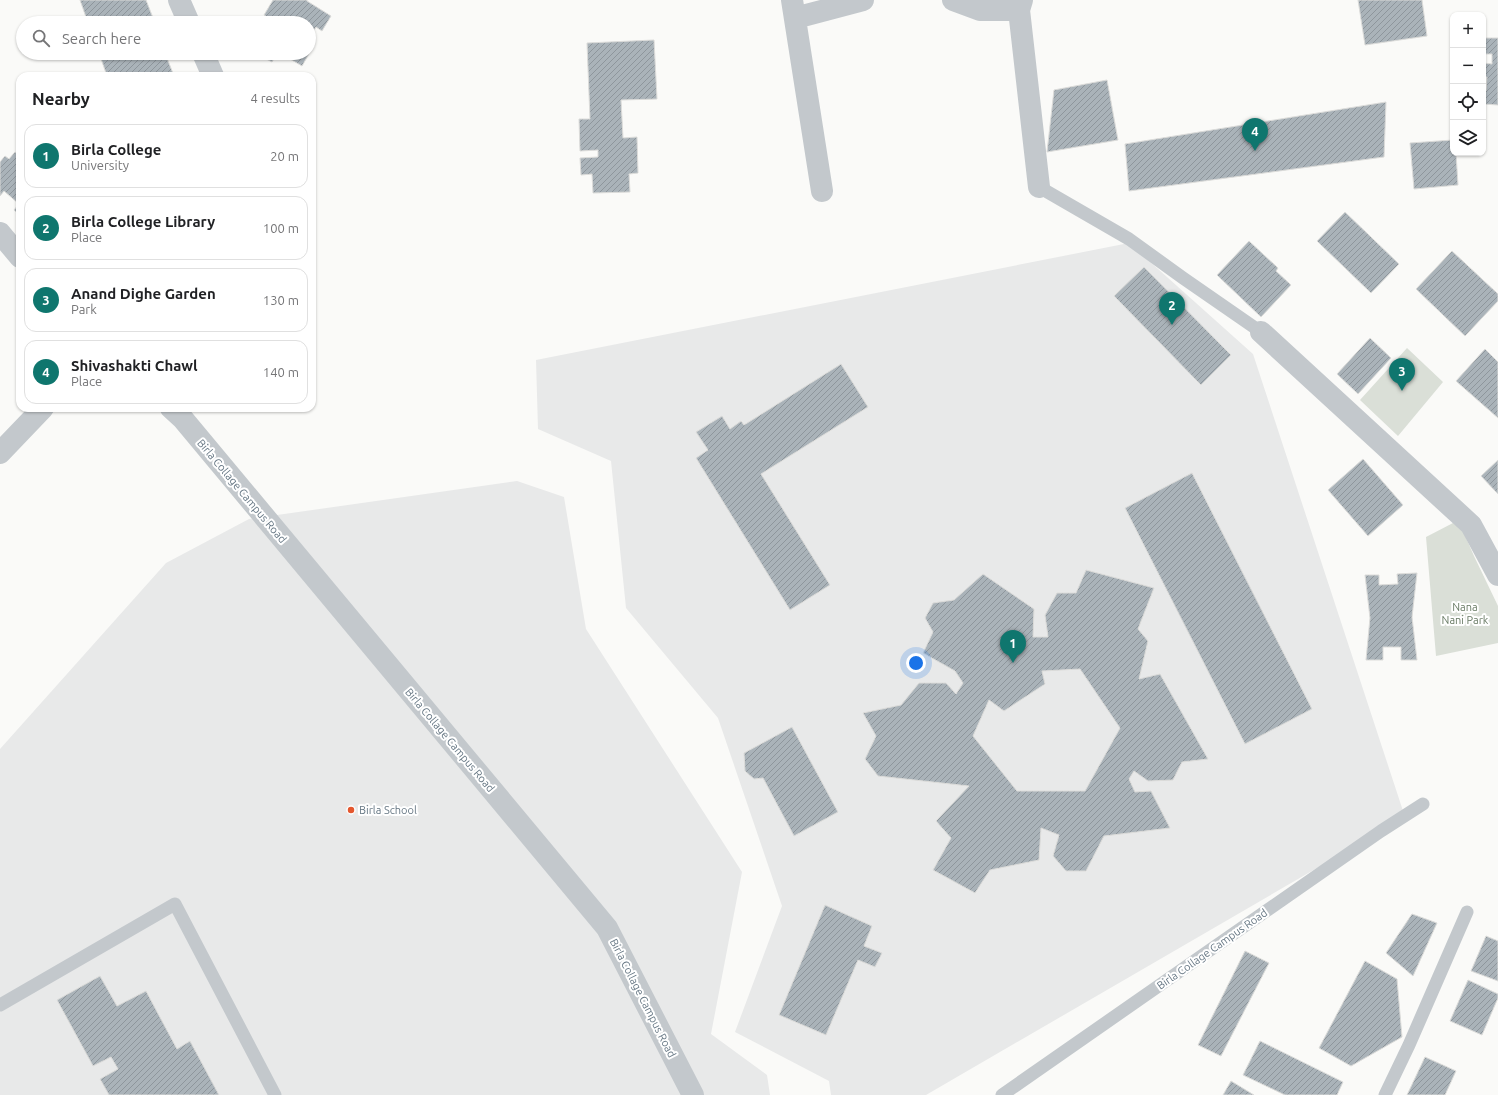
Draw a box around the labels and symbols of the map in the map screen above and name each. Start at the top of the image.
pin: 4 [1242,118,1268,151]
pin: 2 [1159,292,1185,325]
pin: 3 [1389,358,1415,391]
street label: Birla Collage Campus Road [195,437,289,545]
park label: Nana Nani Park [1442,601,1489,626]
pin: 1 [1000,630,1026,663]
your location [906,653,926,673]
street label: Birla Collage Campus Road [403,686,497,794]
place label: Birla School [359,804,417,816]
marker: Birla School [346,805,356,815]
street label: Birla Collage Campus Road [1155,906,1269,992]
street label: Birla Collage Campus Road [608,937,678,1059]

